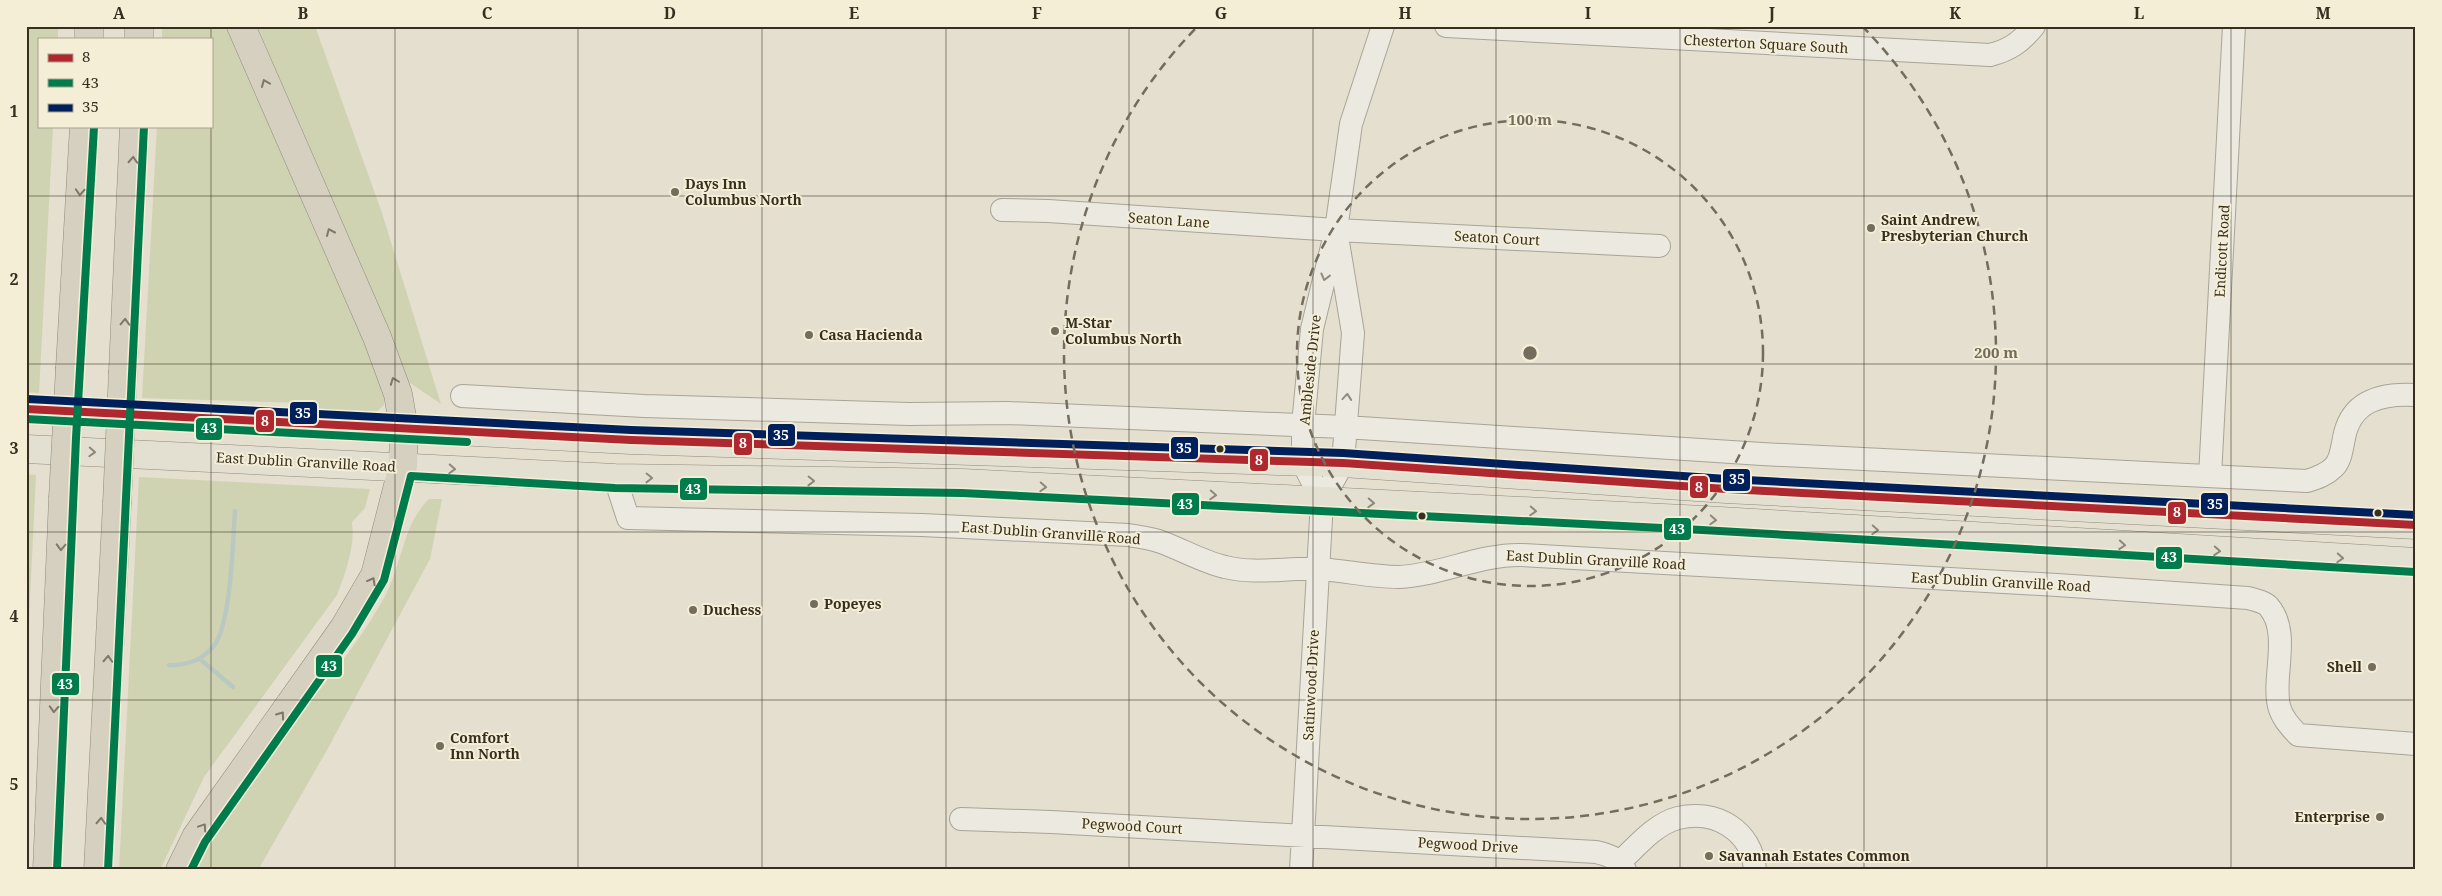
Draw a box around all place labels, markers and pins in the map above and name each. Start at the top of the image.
place label: Days Inn Columbus North [685,174,802,209]
marker: Days Inn Columbus North [669,186,681,198]
place label: Saint Andrew Presbyterian Church [1881,210,2028,245]
marker: Saint Andrew Presbyterian Church [1865,222,1877,234]
place label: M-Star Columbus North [1065,313,1182,348]
place label: Casa Hacienda [819,325,923,344]
marker: M-Star Columbus North [1049,325,1061,337]
marker: Casa Hacienda [803,329,815,341]
centre of rings [1521,344,1539,362]
unlabelled marker [1215,444,1225,454]
unlabelled marker [2373,508,2383,518]
unlabelled marker [1417,511,1427,521]
place label: Popeyes [824,594,882,613]
marker: Popeyes [808,598,820,610]
place label: Duchess [703,600,762,619]
marker: Duchess [687,604,699,616]
place label: Shell [2327,657,2362,676]
marker: Shell [2366,661,2378,673]
place label: Comfort Inn North [450,728,520,763]
marker: Comfort Inn North [434,740,446,752]
place label: Enterprise [2294,807,2370,826]
marker: Enterprise [2374,811,2386,823]
place label: Savannah Estates Common [1719,846,1910,865]
marker: Savannah Estates Common [1703,850,1715,862]

